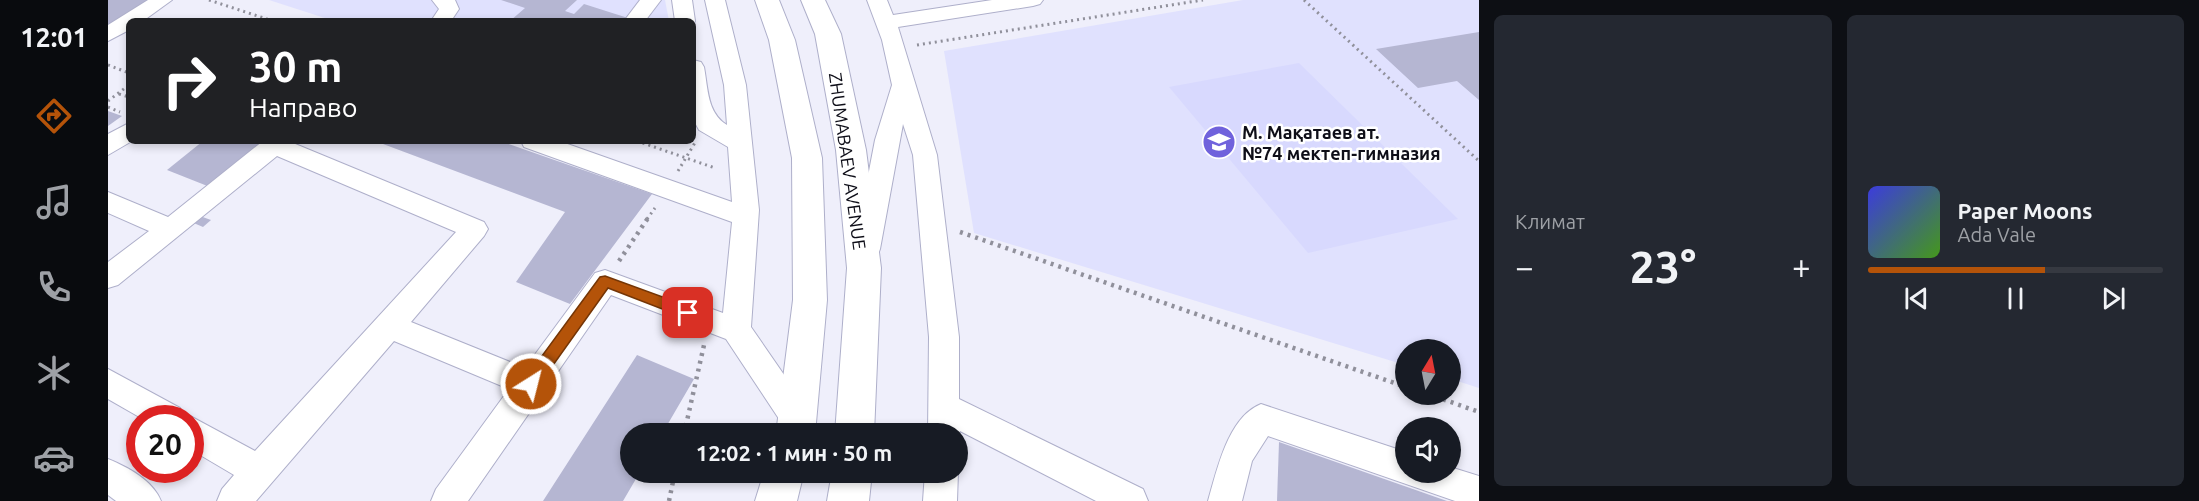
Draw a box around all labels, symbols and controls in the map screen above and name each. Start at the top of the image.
text: 12:01 [20,22,88,52]
icon: right [150,42,228,120]
text: 30 m [249,43,343,90]
street label: ZHUMABAEV AVENUE [826,71,870,251]
text: Направо [249,92,358,122]
icon: directions [33,95,75,137]
place label: М. Мақатаев ат. №74 мектеп-гимназия [1242,122,1440,163]
school or university icon: М. Мақатаев ат. №74 мектеп-гимназия [1201,124,1237,160]
icon: music [33,181,75,223]
text: Paper Moons [1958,198,2092,223]
text: Климат [1515,210,1585,233]
text: Ada Vale [1958,223,2036,246]
text: 23° [1629,241,1696,292]
text: − [1515,248,1534,285]
text: + [1792,248,1811,285]
icon: phone [33,266,75,308]
icon: previous [1900,282,1933,315]
icon: pause [1999,282,2032,315]
icon: next [2097,282,2130,315]
pin [662,287,713,338]
icon: arrive [671,296,704,329]
north arrow [1395,339,1461,405]
map controls [1395,339,1461,483]
icon: climate [33,352,75,394]
position arrow [499,352,563,416]
speed limit sign: 20 [126,405,204,483]
button: sound [1395,417,1461,483]
icon: car [33,437,75,479]
text: 12:02 · 1 мин · 50 m [696,440,892,465]

